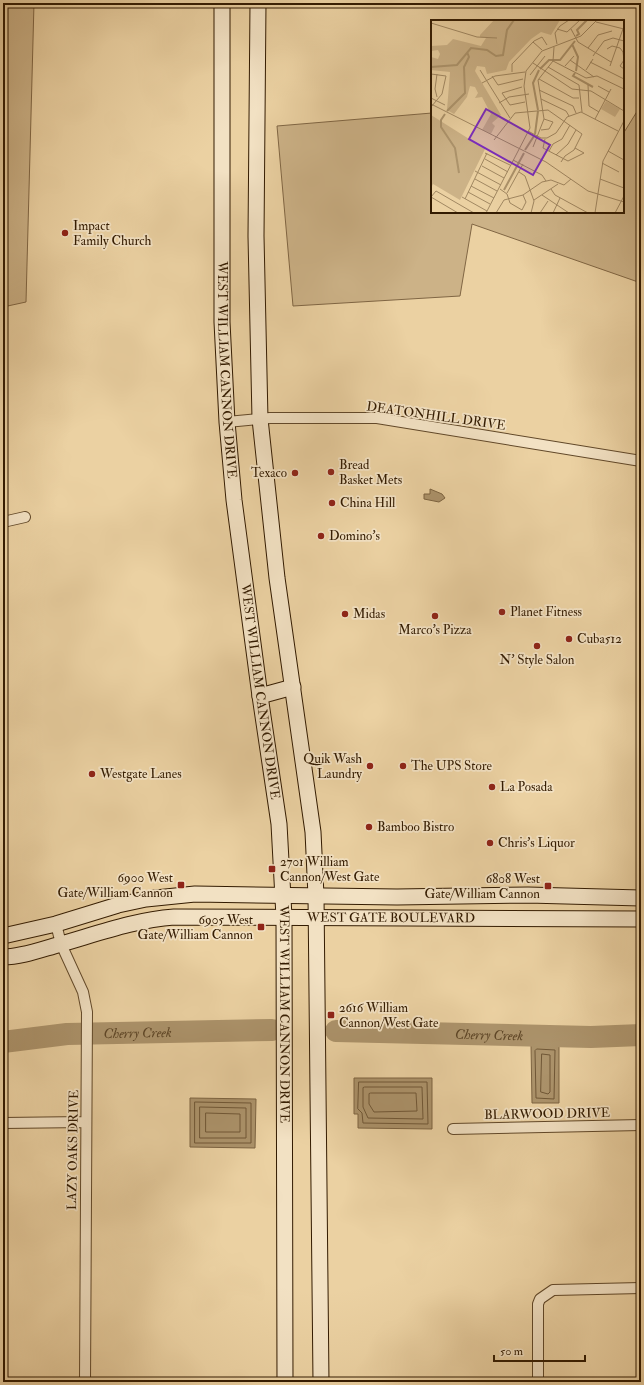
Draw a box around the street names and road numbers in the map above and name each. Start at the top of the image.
street label: WEST WILLIAM CANNON DRIVE [214,260,240,479]
street label: DEATONHILL DRIVE [365,398,507,434]
street label: WEST WILLIAM CANNON DRIVE [237,582,283,801]
street label: WEST WILLIAM CANNON DRIVE [275,904,292,1123]
street label: WEST GATE BOULEVARD [306,910,475,926]
street label: LAZY OAKS DRIVE [64,1090,82,1210]
street label: BLARWOOD DRIVE [484,1105,610,1123]

